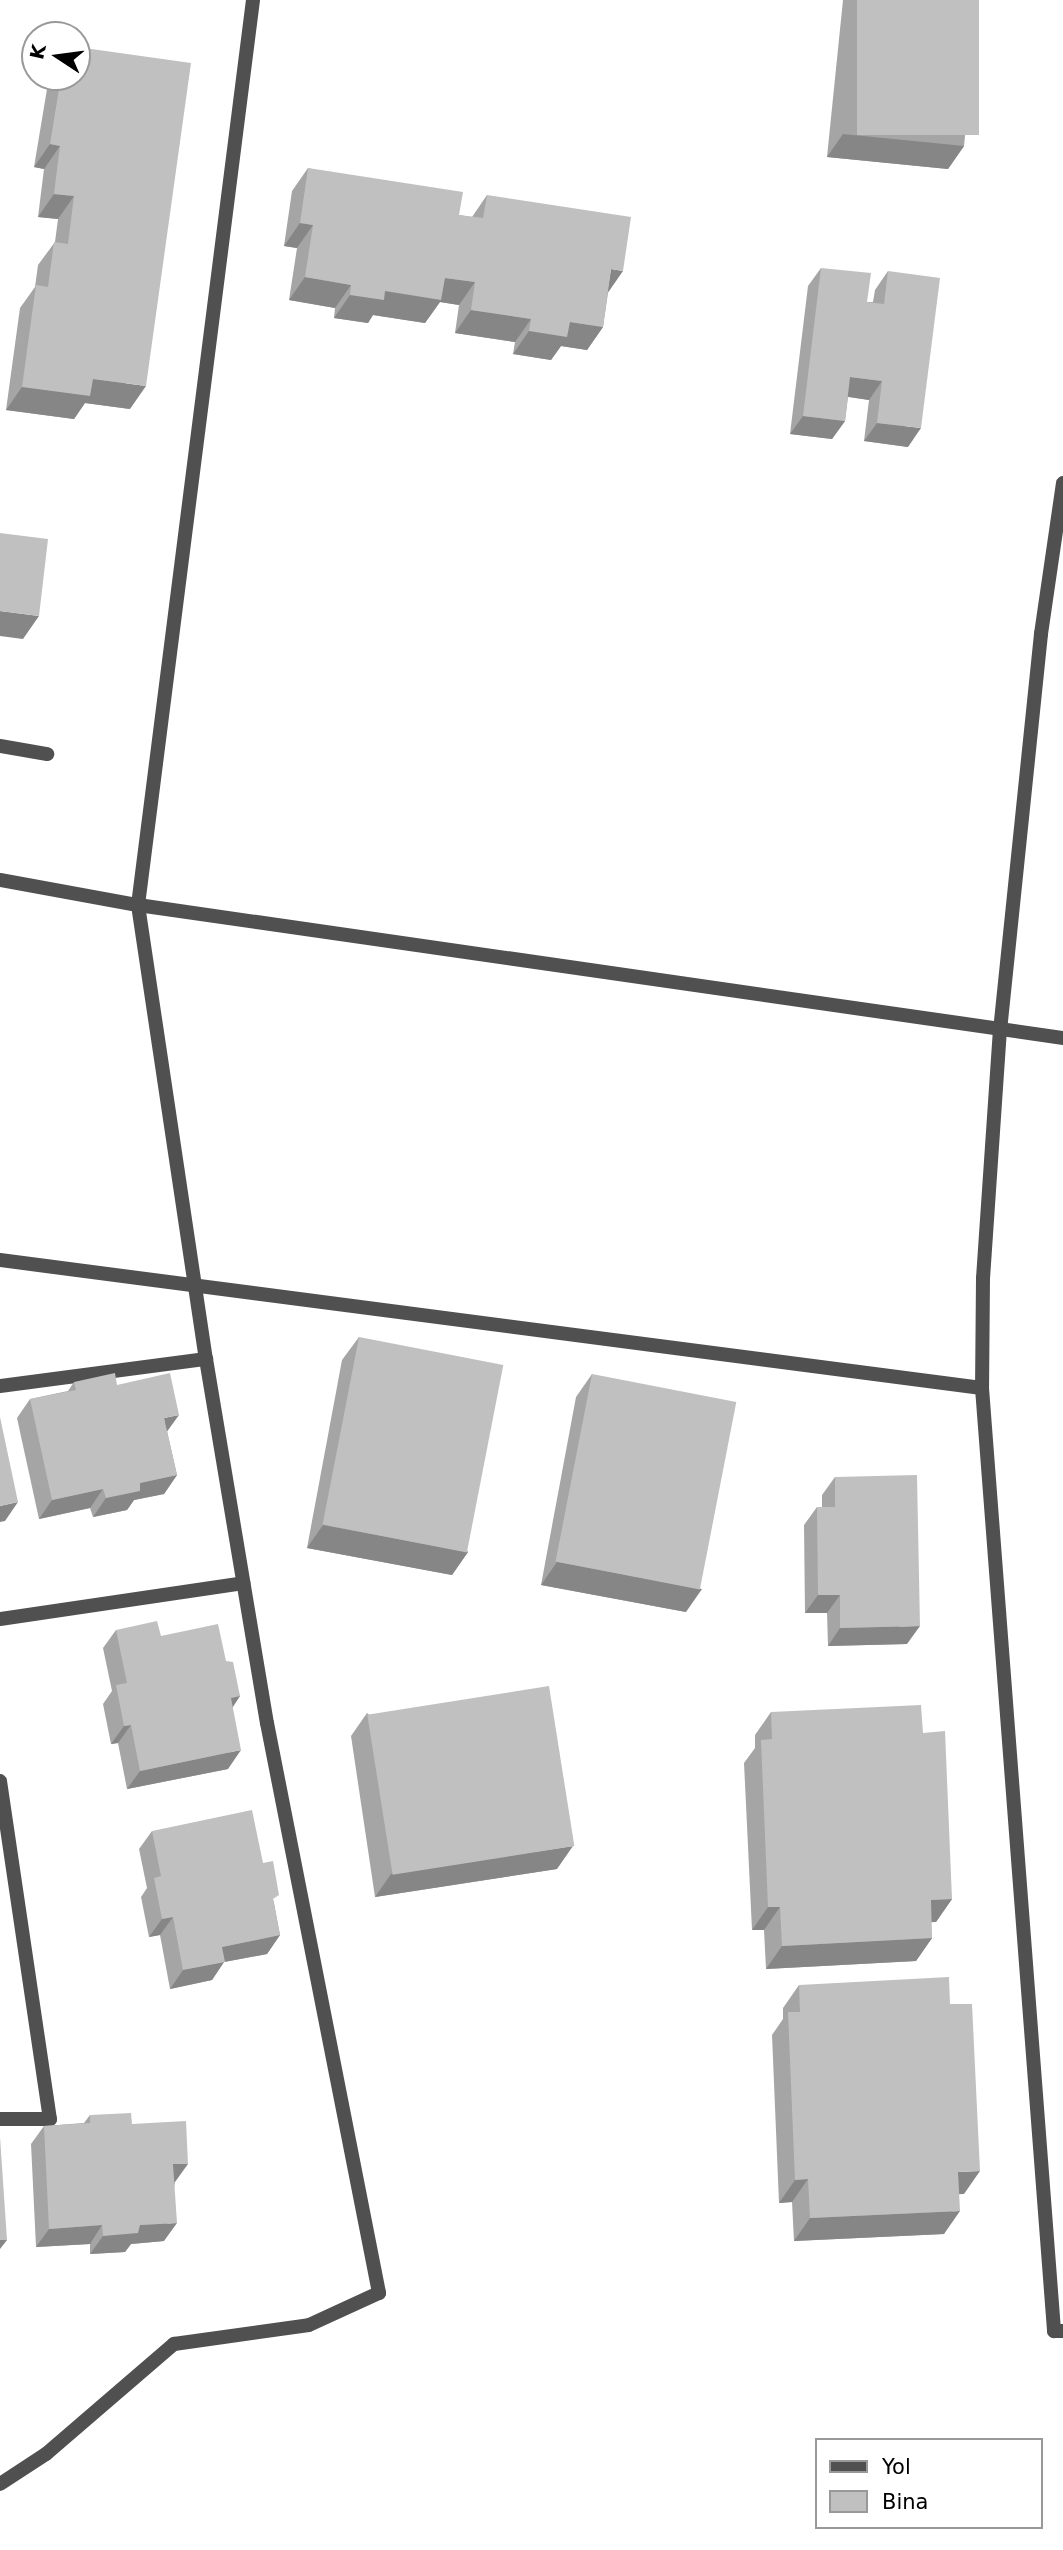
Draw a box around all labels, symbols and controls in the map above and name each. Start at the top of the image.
north arrow [21,21,91,91]
text: K [25,42,50,61]
legend [814,2438,1042,2529]
text: Yol [882,2455,911,2479]
text: Bina [882,2490,928,2514]

